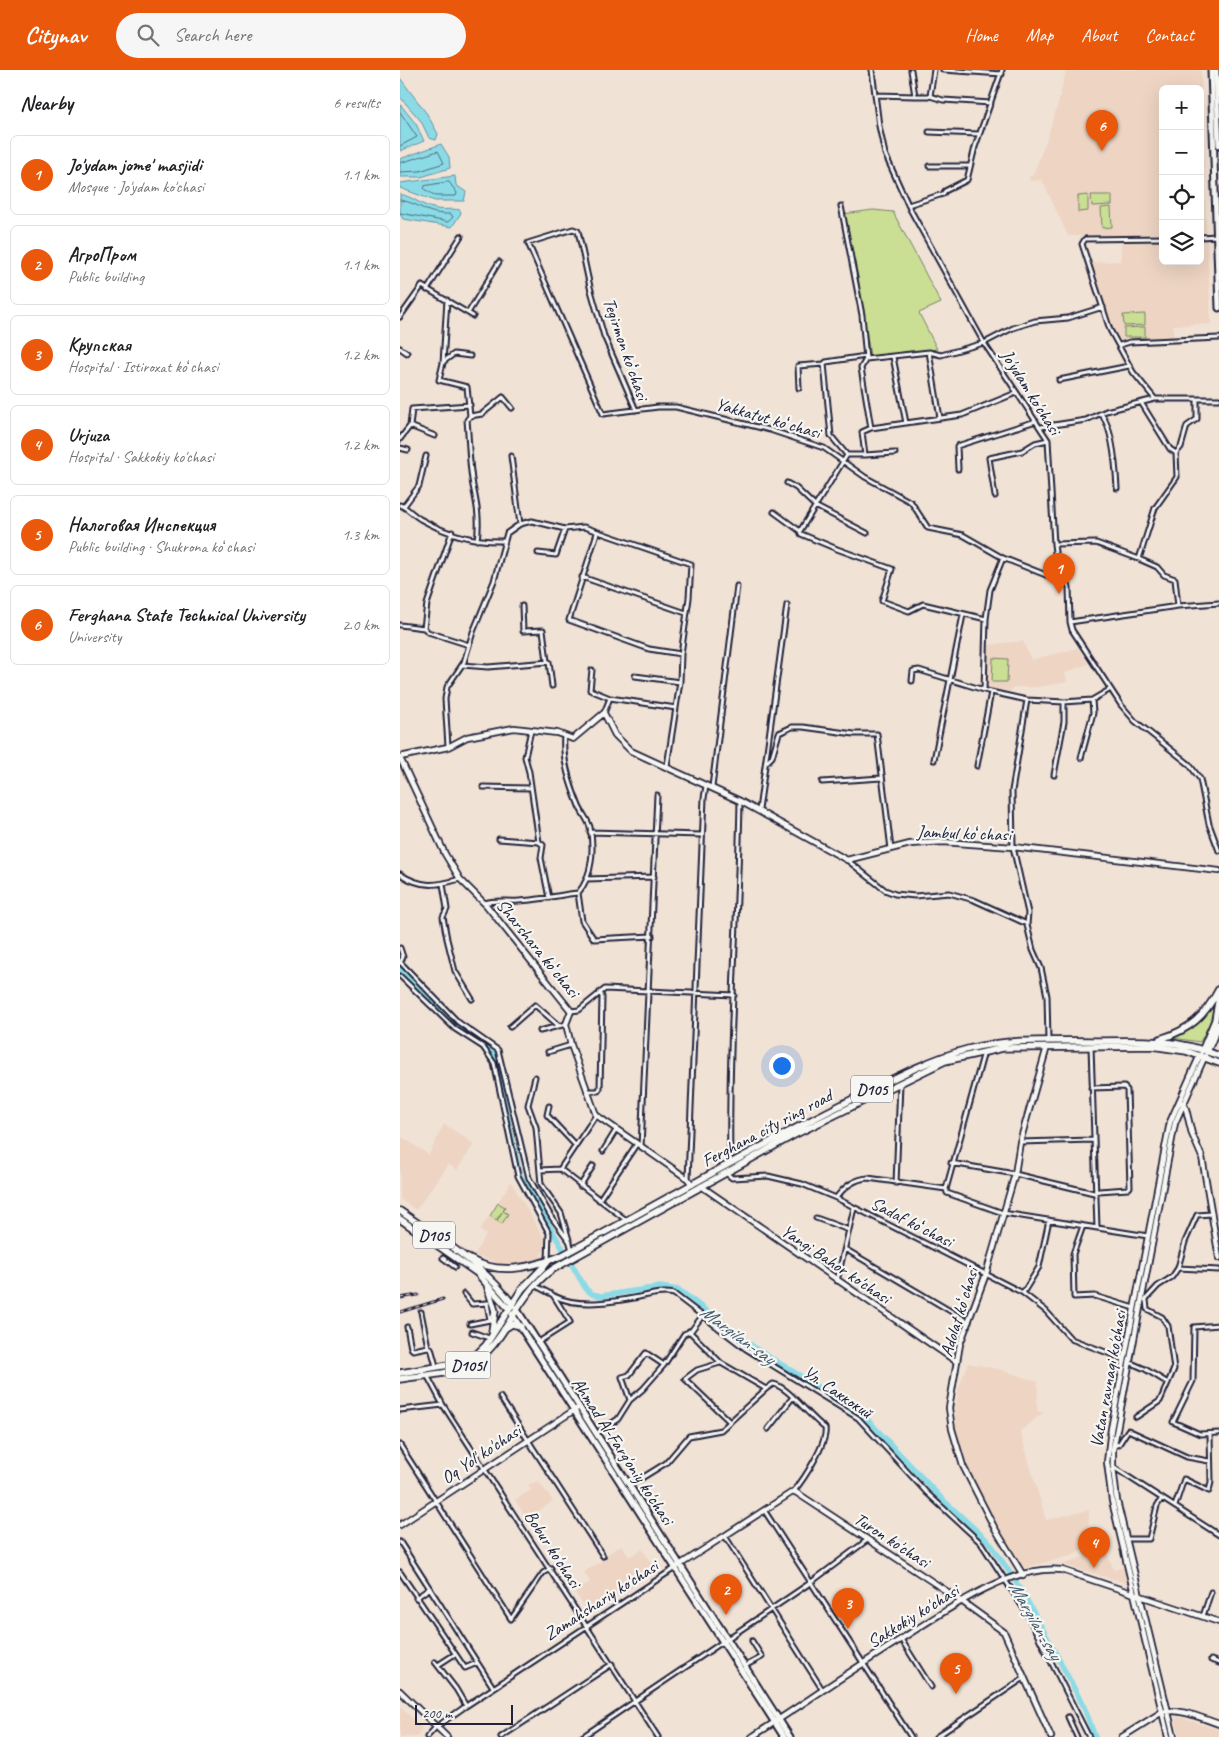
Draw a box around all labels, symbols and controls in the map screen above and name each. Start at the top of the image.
search box [116,13,466,58]
text: Citynav [25,20,86,50]
icon: search [134,21,162,49]
text: Search here [174,23,251,47]
text: Home [965,24,998,46]
text: Map [1026,24,1053,46]
text: About [1081,24,1117,46]
text: Contact [1145,24,1194,46]
map controls [1159,85,1204,265]
button: + [1159,85,1204,130]
text: Nearby [20,90,73,116]
text: 6 results [333,93,380,113]
pin: 6 [1086,110,1118,151]
button: − [1159,130,1204,175]
text: Jo'ydam jome' masjidi [68,153,202,177]
text: 1 [33,165,41,185]
text: 1.1 km [342,165,379,185]
button: locate [1159,175,1204,220]
text: Mosque · Jo'ydam ko'chasi [68,177,204,197]
button: layers [1159,220,1204,265]
text: АгроПром [68,243,136,267]
text: 2 [33,255,41,275]
text: 1.1 km [342,255,379,275]
text: Public building [68,267,144,287]
street label: Tegirmon koʻchasi [598,295,655,405]
text: Крупская [68,333,131,357]
text: 3 [33,345,41,365]
text: 1.2 km [342,345,379,365]
street label: Jo'ydam ko'chasi [996,345,1067,441]
text: Hospital · Istiroxat koʻchasi [68,357,218,377]
street label: Yakkatut koʻchasi [713,393,825,444]
text: Urjuza [68,423,109,447]
text: 4 [33,435,41,455]
text: 1.2 km [342,435,379,455]
text: Hospital · Sakkokiy ko'chasi [68,447,214,467]
text: Налоговая Инспекция [68,513,215,537]
text: 5 [34,525,40,545]
text: 1.3 km [342,525,379,545]
text: Public building · Shukrona koʻchasi [68,537,254,557]
pin: 1 [1043,553,1075,594]
text: Ferghana State Technical University [68,603,305,627]
text: 6 [33,615,41,635]
text: 2.0 km [342,615,379,635]
text: University [68,627,121,647]
street label: Jambul koʻchasi [916,820,1014,846]
street label: Sharshara koʻchasi [492,894,586,1004]
your location [769,1053,795,1079]
road number: D105 [851,1076,893,1102]
street label: Ferghana city ring road [698,1083,839,1172]
street label: Sadaf koʻchasi [867,1192,959,1253]
street label: Yangi Bahor ko'chasi [777,1219,897,1310]
road number: D105 [413,1222,455,1248]
street label: Adolat koʻchasi [935,1262,984,1359]
water label: Margilan-say [696,1300,782,1372]
street label: Vatan ravnaqi ko'chasi [1085,1306,1131,1449]
road number: D105l [446,1352,490,1378]
street label: Ул. Саккокий [799,1361,878,1424]
street label: Ahmad Al-Farg'oniy ko'chasi [567,1373,680,1531]
street label: Oq Yol' ko'chasi [437,1418,527,1489]
street label: Bobur ko'chasi [520,1506,588,1594]
street label: Turon ko'chasi [850,1507,936,1574]
pin: 4 [1078,1527,1110,1568]
street label: Zamahshariy ko'chasi [540,1554,664,1645]
pin: 2 [710,1574,742,1615]
water label: Margilan-say [1003,1577,1069,1667]
street label: Sakkokiy ko'chasi [863,1578,965,1653]
pin: 3 [832,1588,864,1629]
pin: 5 [940,1653,972,1694]
scale bar [415,1702,512,1725]
text: 200 m [422,1705,452,1722]

